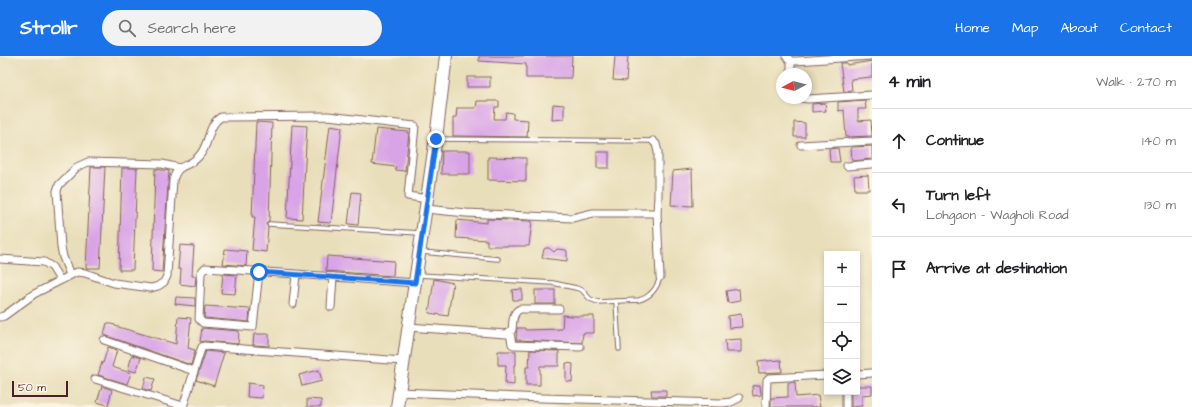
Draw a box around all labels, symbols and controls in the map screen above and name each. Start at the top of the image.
search box [102,10,382,46]
text: Strollr [20,15,78,42]
icon: search [116,17,138,39]
text: Search here [148,18,236,39]
text: Home [955,18,990,38]
text: Map [1012,18,1038,38]
text: About [1060,18,1098,38]
text: Contact [1120,18,1172,38]
north arrow [776,68,812,104]
text: 4 min [888,70,931,94]
text: Walk · 270 m [1096,73,1176,91]
route end [427,130,445,148]
icon: ahead [888,130,910,152]
text: Continue [926,130,984,151]
text: 140 m [1142,132,1176,150]
text: Turn left [926,185,990,206]
icon: left [888,194,910,216]
text: 130 m [1144,196,1176,214]
text: Lohgaon - Wagholi Road [926,206,1069,224]
map controls [824,251,860,395]
button: + [824,251,860,287]
icon: arrive [888,258,910,280]
text: Arrive at destination [926,258,1067,279]
route start [250,263,268,281]
button: − [824,287,860,323]
button: locate [824,323,860,359]
button: layers [824,359,860,395]
scale bar [12,379,68,398]
text: 50 m [18,380,46,395]

